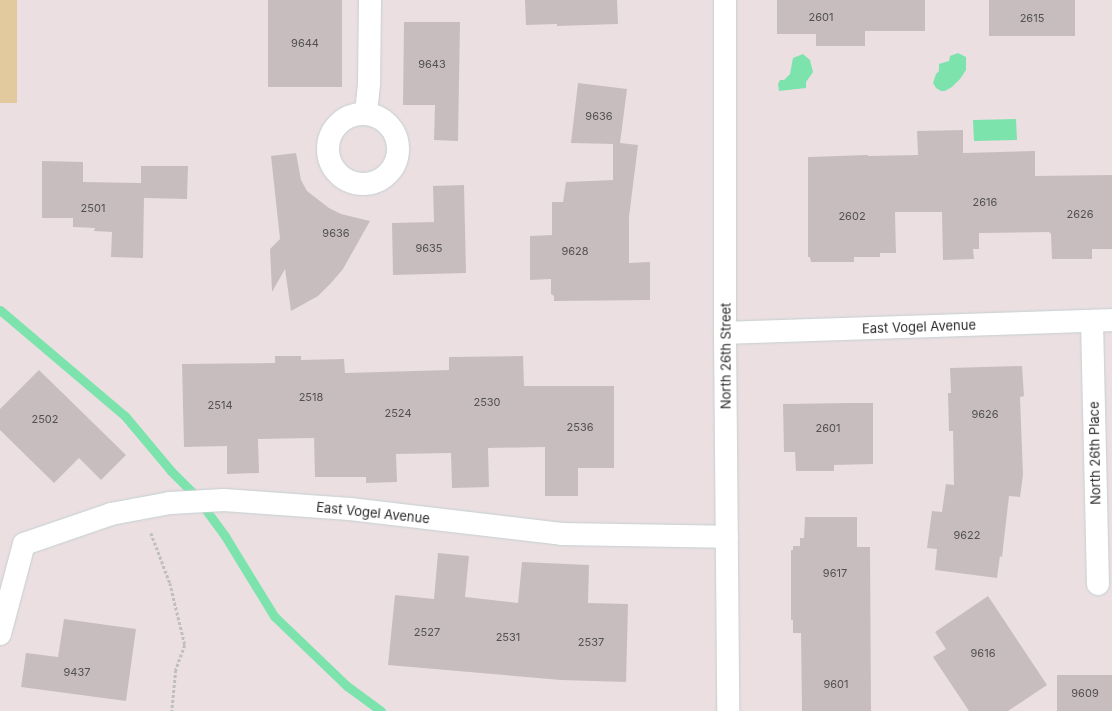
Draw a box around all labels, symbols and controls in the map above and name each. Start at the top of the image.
house number: 2601 [809,10,833,24]
house number: 2615 [1020,11,1044,25]
house number: 9644 [291,36,319,50]
house number: 9643 [418,57,446,71]
house number: 9636 [585,109,613,123]
house number: 2616 [973,195,997,209]
house number: 2501 [81,201,105,215]
house number: 2626 [1066,207,1094,221]
house number: 2602 [838,209,866,223]
house number: 9636 [322,226,350,240]
house number: 9635 [415,241,443,255]
house number: 9628 [561,244,589,258]
street label: North 26th Street [718,303,734,409]
street label: East Vogel Avenue [862,317,976,337]
house number: 2518 [299,390,323,404]
house number: 2530 [473,395,501,409]
house number: 2514 [208,398,232,412]
street label: North 26th Place [1086,401,1104,505]
house number: 2524 [384,406,412,420]
house number: 9626 [971,407,999,421]
house number: 2502 [31,412,59,426]
house number: 2536 [566,420,594,434]
house number: 2601 [816,421,840,435]
street label: East Vogel Avenue [315,499,431,527]
house number: 9622 [953,528,981,542]
house number: 9617 [823,566,847,580]
house number: 2527 [414,625,440,639]
house number: 2531 [496,630,520,644]
house number: 2537 [578,635,604,649]
house number: 9616 [971,646,995,660]
house number: 9437 [64,665,90,679]
house number: 9601 [823,677,849,691]
house number: 9609 [1071,686,1099,700]

